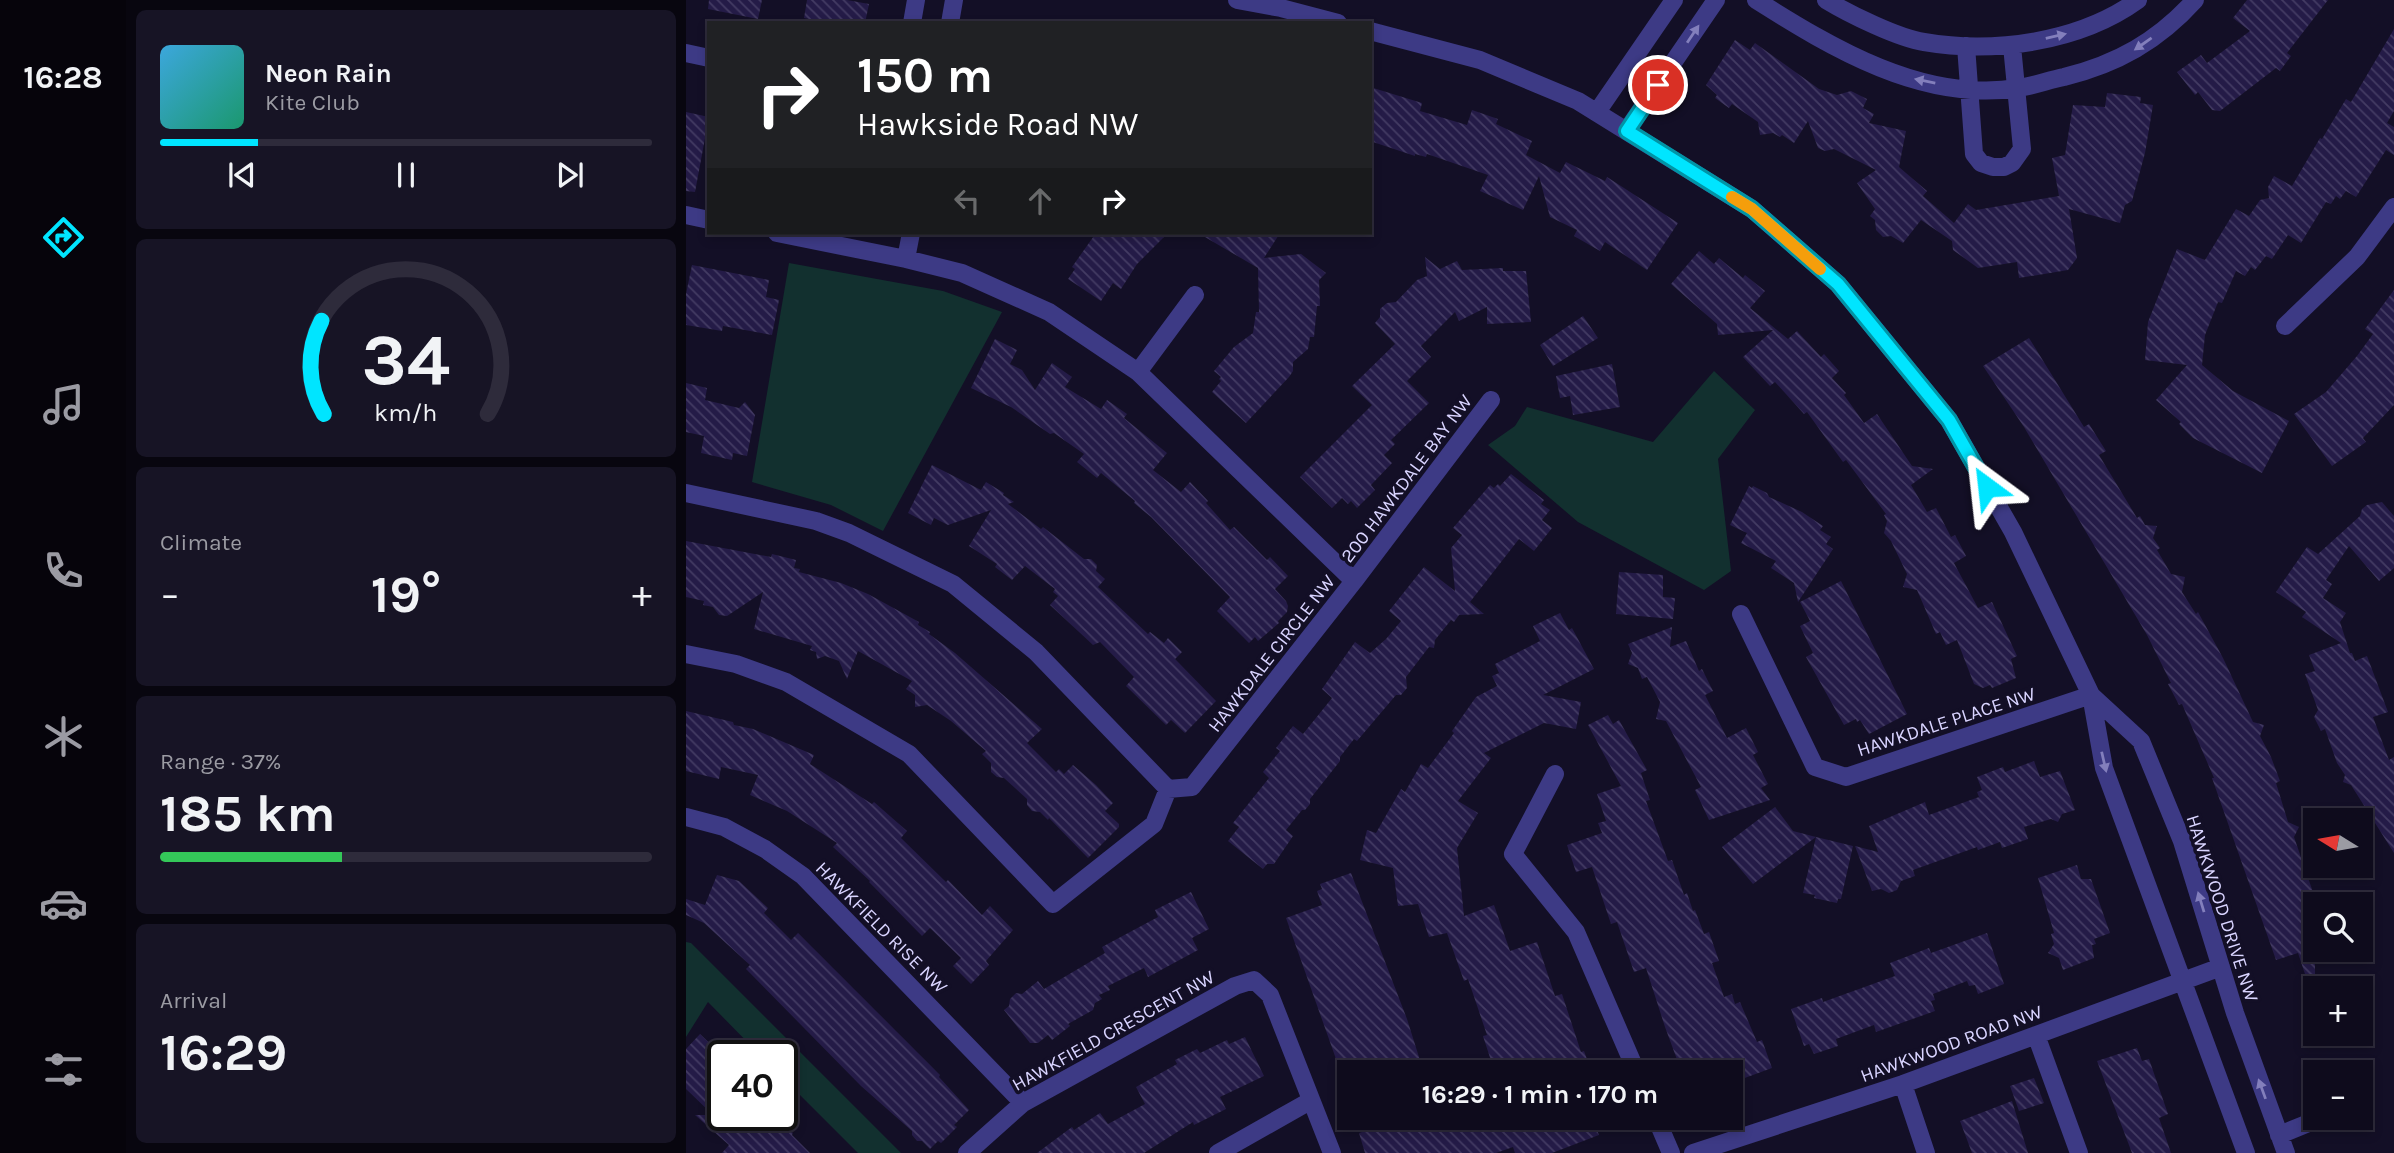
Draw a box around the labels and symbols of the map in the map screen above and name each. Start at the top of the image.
one-way arrow [1686,25,1700,43]
one-way arrow [2045,30,2067,41]
one-way arrow [2134,37,2152,51]
pin [1628,55,1688,115]
one-way arrow [1914,76,1936,87]
street label: 200 HAWKDALE BAY NW [1337,390,1477,567]
position arrow [1950,450,2024,524]
street label: HAWKDALE CIRCLE NW [1204,571,1340,737]
street label: HAWKDALE PLACE NW [1854,683,2038,761]
one-way arrow [2098,751,2109,773]
north arrow [2303,808,2373,878]
street label: HAWKWOOD DRIVE NW [2181,812,2263,1005]
street label: HAWKFIELD RISE NW [811,857,952,998]
one-way arrow [2195,891,2205,912]
street label: HAWKFIELD CRESCENT NW [1008,966,1219,1096]
street label: HAWKWOOD ROAD NW [1857,1001,2045,1087]
speed limit sign: 40 [707,1040,798,1131]
one-way arrow [2256,1078,2267,1099]

